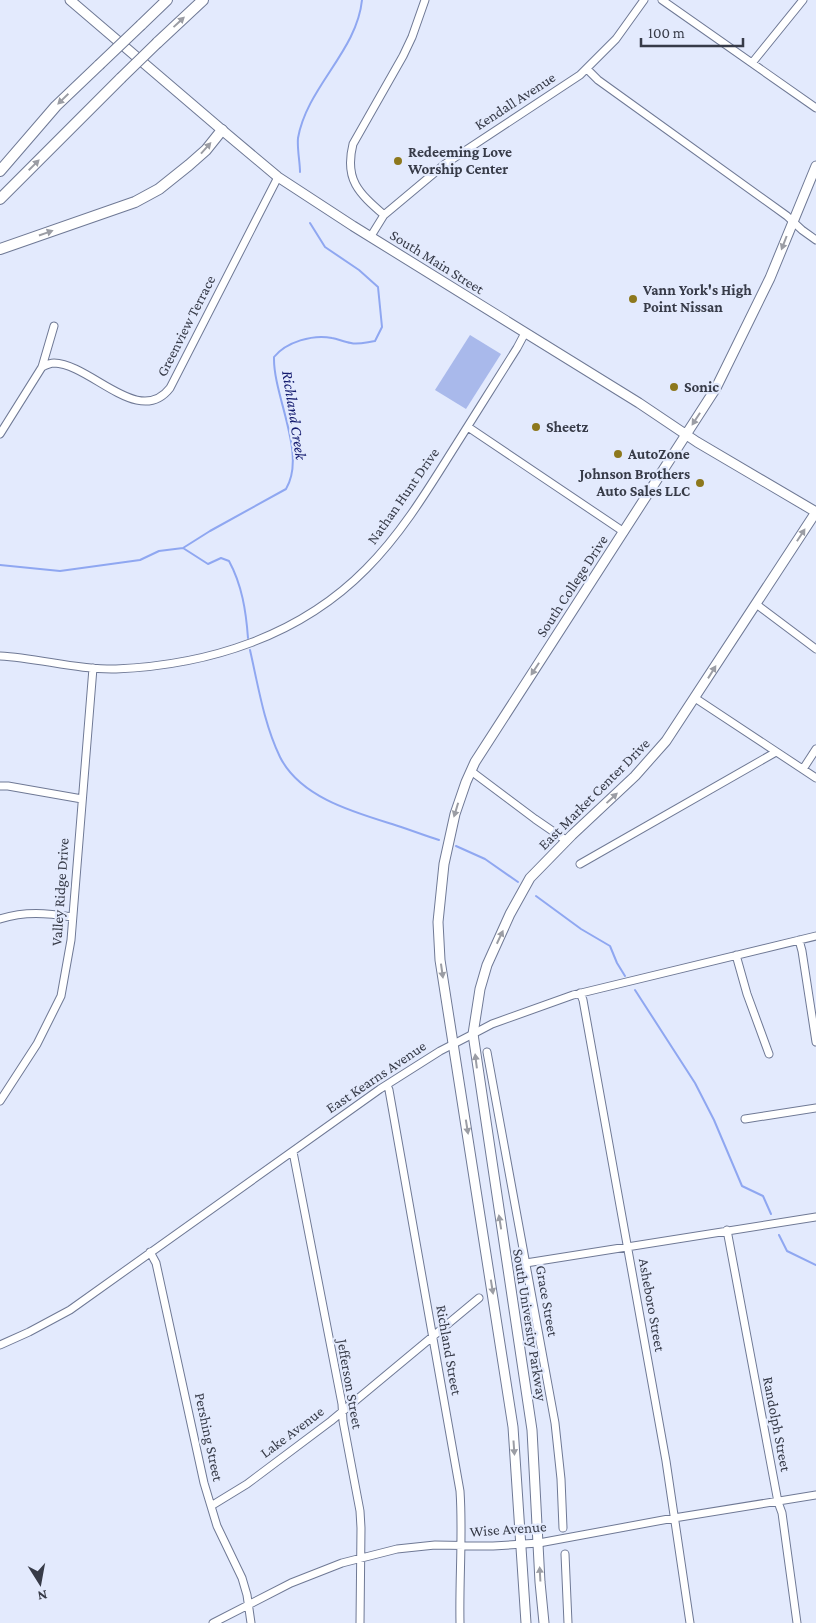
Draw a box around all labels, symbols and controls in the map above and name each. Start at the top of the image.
scale bar [641,15,744,47]
one-way arrow [173,16,185,28]
text: 100 m [648,25,685,41]
street label: Kendall Avenue [472,69,559,133]
one-way arrow [58,93,70,105]
one-way arrow [200,143,212,155]
place label: Redeeming Love Worship Center [407,144,512,177]
marker: Redeeming Love Worship Center [392,155,404,167]
one-way arrow [28,159,40,171]
street label: South Main Street [387,227,488,298]
one-way arrow [39,229,54,237]
one-way arrow [780,236,788,251]
street label: Greenview Terrace [154,272,219,379]
place label: Vann York's High Point Nissan [642,282,752,315]
marker: Vann York's High Point Nissan [627,293,639,305]
water label: Richland Creek [279,369,310,462]
place label: Sonic [684,379,719,395]
marker: Sonic [668,381,680,393]
one-way arrow [691,413,700,426]
place label: Sheetz [546,419,588,435]
marker: Sheetz [530,421,542,433]
street label: Nathan Hunt Drive [364,444,442,547]
place label: AutoZone [627,446,690,462]
marker: AutoZone [612,448,624,460]
place label: Johnson Brothers Auto Sales LLC [577,466,690,499]
marker: Johnson Brothers Auto Sales LLC [694,477,706,489]
one-way arrow [796,529,806,542]
street label: South College Drive [533,532,612,640]
one-way arrow [530,662,539,676]
one-way arrow [708,665,717,678]
street label: East Market Center Drive [535,735,653,853]
one-way arrow [605,792,617,804]
one-way arrow [452,803,460,818]
street label: Valley Ridge Drive [48,837,73,947]
one-way arrow [496,930,504,944]
one-way arrow [438,963,446,979]
street label: East Kearns Avenue [323,1037,429,1116]
one-way arrow [472,1053,480,1069]
one-way arrow [463,1119,471,1135]
one-way arrow [496,1214,504,1230]
street label: South University Parkway [509,1248,550,1403]
street label: Asheboro Street [636,1257,668,1354]
street label: Grace Street [533,1264,561,1339]
one-way arrow [488,1280,496,1296]
street label: Richland Street [433,1304,465,1397]
street label: Jefferson Street [333,1336,366,1431]
street label: Randolph Street [759,1375,794,1474]
street label: Pershing Street [191,1391,226,1484]
street label: Lake Avenue [257,1403,327,1461]
one-way arrow [510,1440,518,1456]
street label: Wise Avenue [469,1518,547,1540]
north arrow [15,1558,65,1608]
one-way arrow [536,1566,544,1582]
text: N [36,1587,49,1605]

